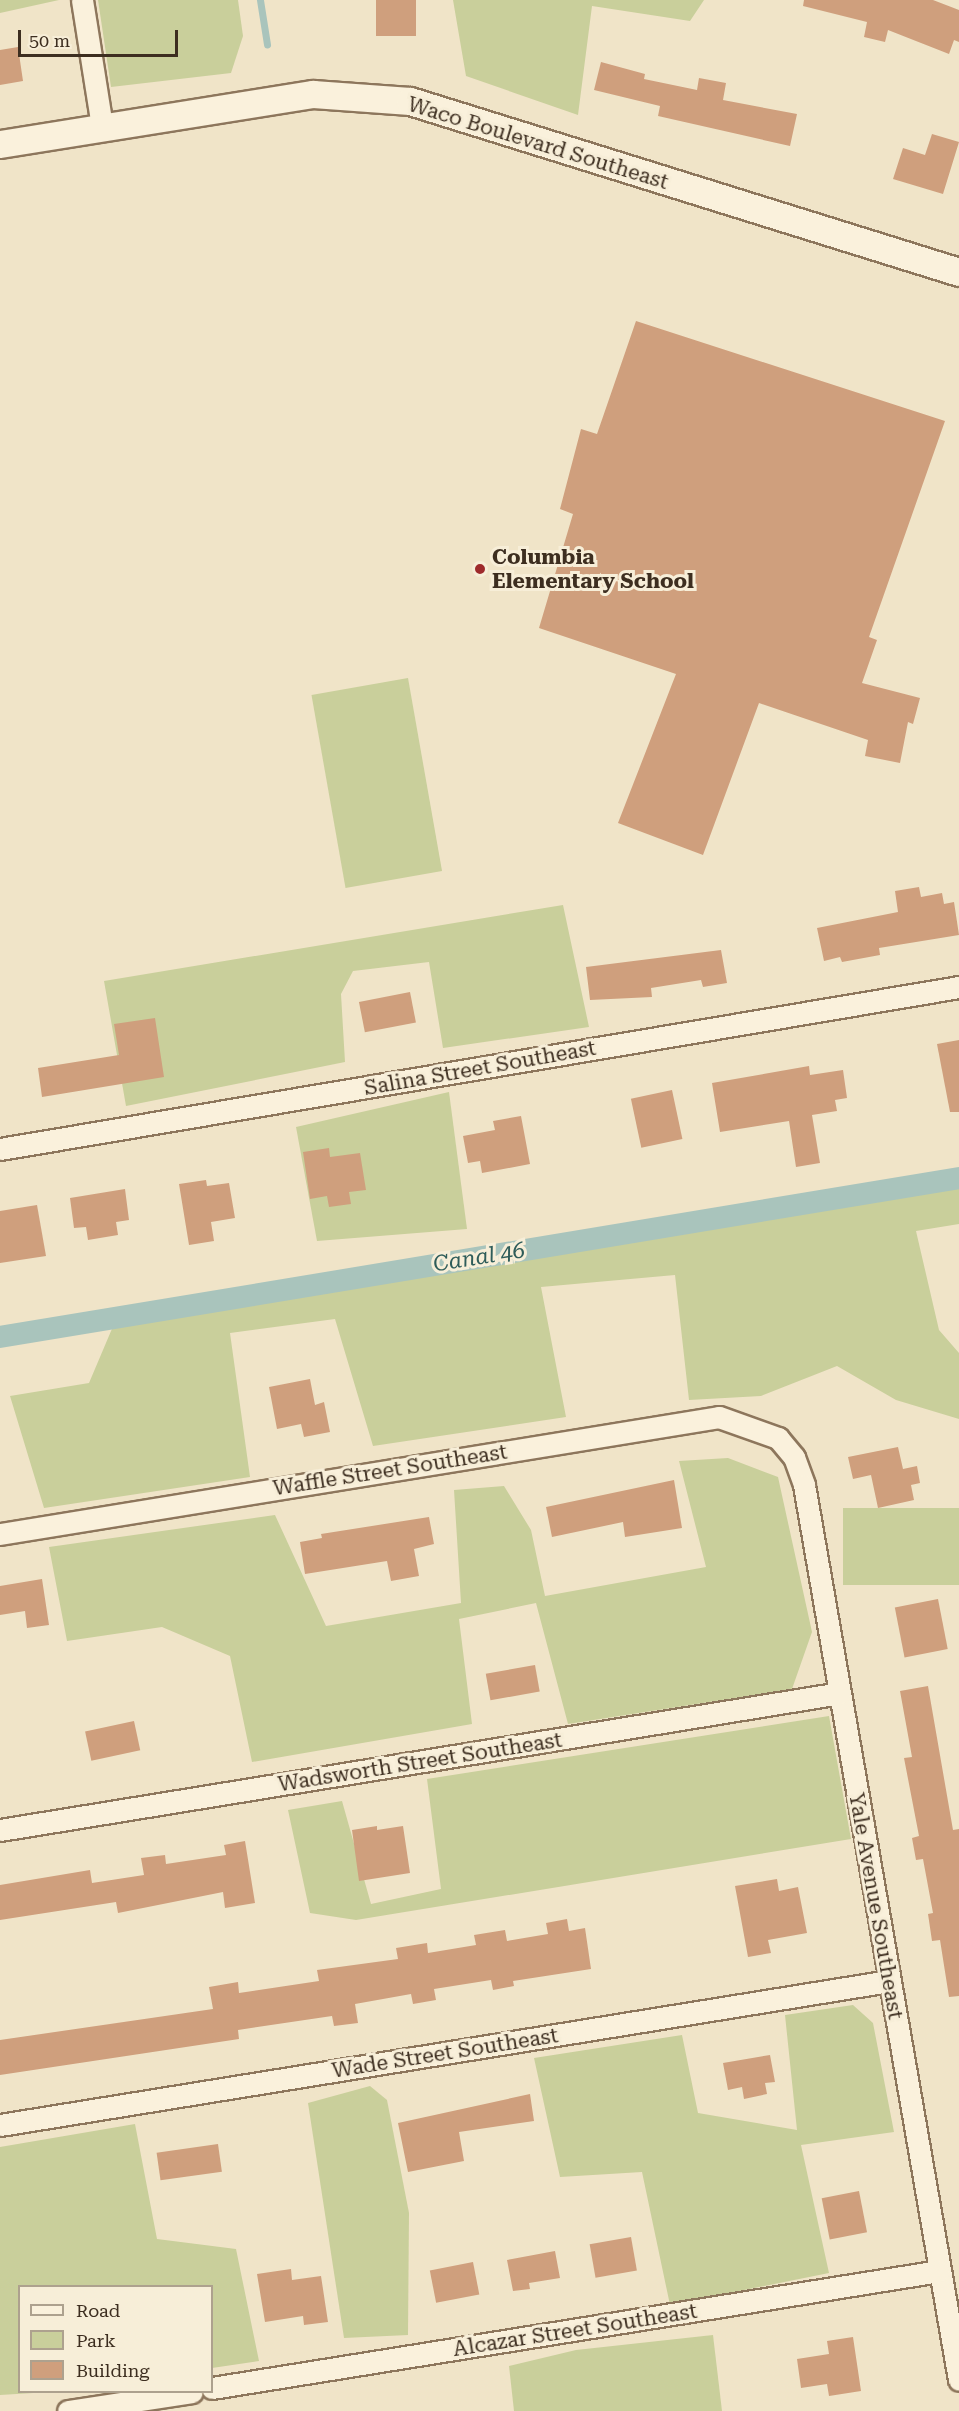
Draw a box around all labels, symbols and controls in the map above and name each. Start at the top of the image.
scale bar [21,18,182,56]
text: 50 m [29,30,70,51]
street label: Waco Boulevard Southeast [405,91,671,195]
place label: Columbia Elementary School [492,544,694,594]
marker: Columbia Elementary School [473,562,487,576]
street label: Salina Street Southeast [362,1035,598,1101]
water label: Canal 46 [431,1237,527,1277]
street label: Waffle Street Southeast [271,1439,509,1501]
street label: Wadsworth Street Southeast [276,1727,564,1797]
street label: Yale Avenue Southeast [844,1791,908,2021]
street label: Wade Street Southeast [330,2023,560,2083]
legend [18,2285,213,2393]
street label: Alcazar Street Southeast [451,2298,699,2362]
text: Road [76,2300,120,2321]
text: Park [76,2330,116,2351]
text: Building [76,2360,150,2381]

